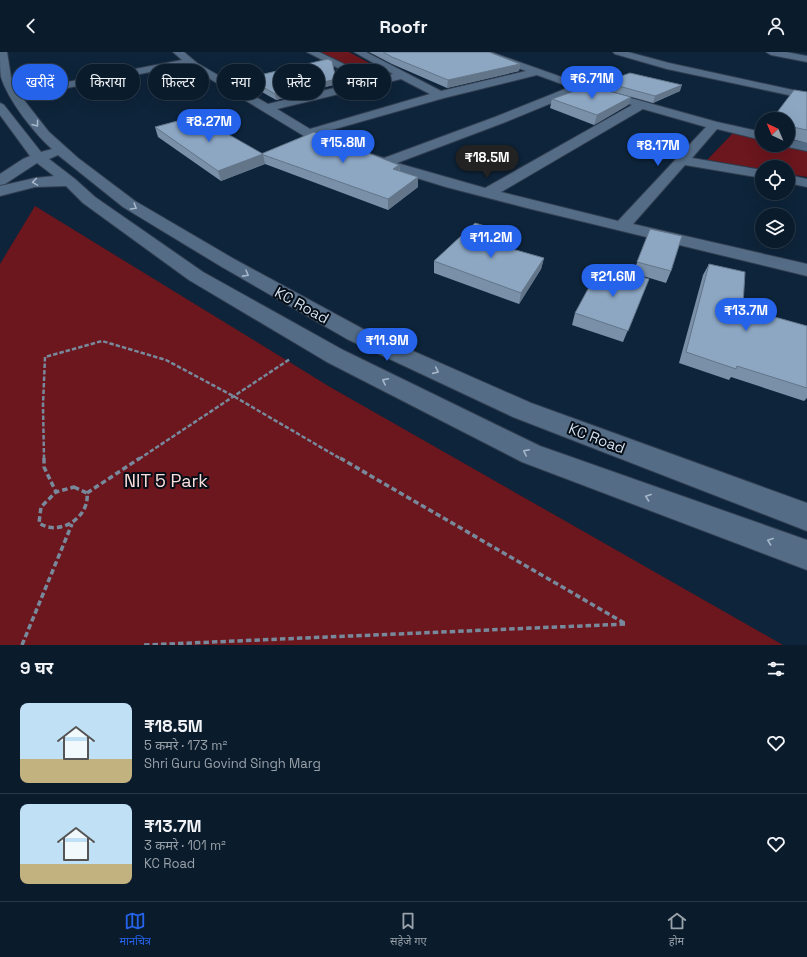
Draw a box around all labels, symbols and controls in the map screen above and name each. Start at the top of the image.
icon: back [20,15,42,37]
text: Roofr [379,15,428,38]
icon: person [765,15,787,37]
chip: खरीदें [12,64,68,100]
chip: किराया [76,64,140,100]
chip: फ़िल्टर [148,64,209,100]
chip: नया [217,64,265,100]
chip: फ़्लैट [273,64,325,100]
chip: मकान [333,64,391,100]
pin: ₹6.71M [559,66,625,100]
text: ₹6.71M [570,70,614,87]
pin: ₹8.27M [176,109,242,143]
north arrow [755,112,795,152]
map controls [755,112,795,248]
text: ₹8.27M [186,113,232,130]
one-way arrow [31,119,38,126]
pin: ₹15.8M [310,130,376,164]
pin: ₹8.17M [625,133,691,167]
text: ₹15.8M [321,134,365,151]
text: ₹8.17M [636,137,680,154]
pin: ₹18.5M [454,145,520,179]
text: ₹18.5M [465,149,509,166]
button: locate [755,160,795,200]
one-way arrow [31,177,38,186]
one-way arrow [130,203,137,210]
button: layers [755,208,795,248]
pin: ₹11.2M [458,225,524,259]
text: ₹11.2M [470,229,512,246]
pin: ₹21.6M [580,264,646,298]
text: ₹21.6M [591,268,635,285]
one-way arrow [242,269,249,276]
street label: KC Road [272,282,332,328]
pin: ₹13.7M [713,298,779,332]
text: ₹13.7M [724,302,768,319]
pin: ₹11.9M [354,328,420,362]
text: ₹11.9M [365,332,409,349]
one-way arrow [432,366,440,374]
one-way arrow [382,378,389,386]
street label: KC Road [566,419,628,457]
one-way arrow [523,449,531,457]
park label: NIT 5 Park [124,469,208,492]
one-way arrow [645,493,652,502]
one-way arrow [767,538,774,546]
text: 9 घर [20,657,53,679]
icon: filters [765,658,787,680]
text: ₹18.5M [144,715,203,737]
icon: home [52,719,100,767]
icon: heart [765,732,787,754]
text: 5 कमरे · 173 m² [144,737,227,754]
text: Shri Guru Govind Singh Marg [144,755,321,772]
text: ₹13.7M [144,815,202,837]
icon: home [52,820,100,868]
icon: heart [765,833,787,855]
text: 3 कमरे · 101 m² [144,837,226,854]
text: KC Road [144,855,195,872]
tab: मानचित्र [120,910,151,949]
tab: सहेजे गए [390,910,427,949]
tab: होम [666,910,688,949]

